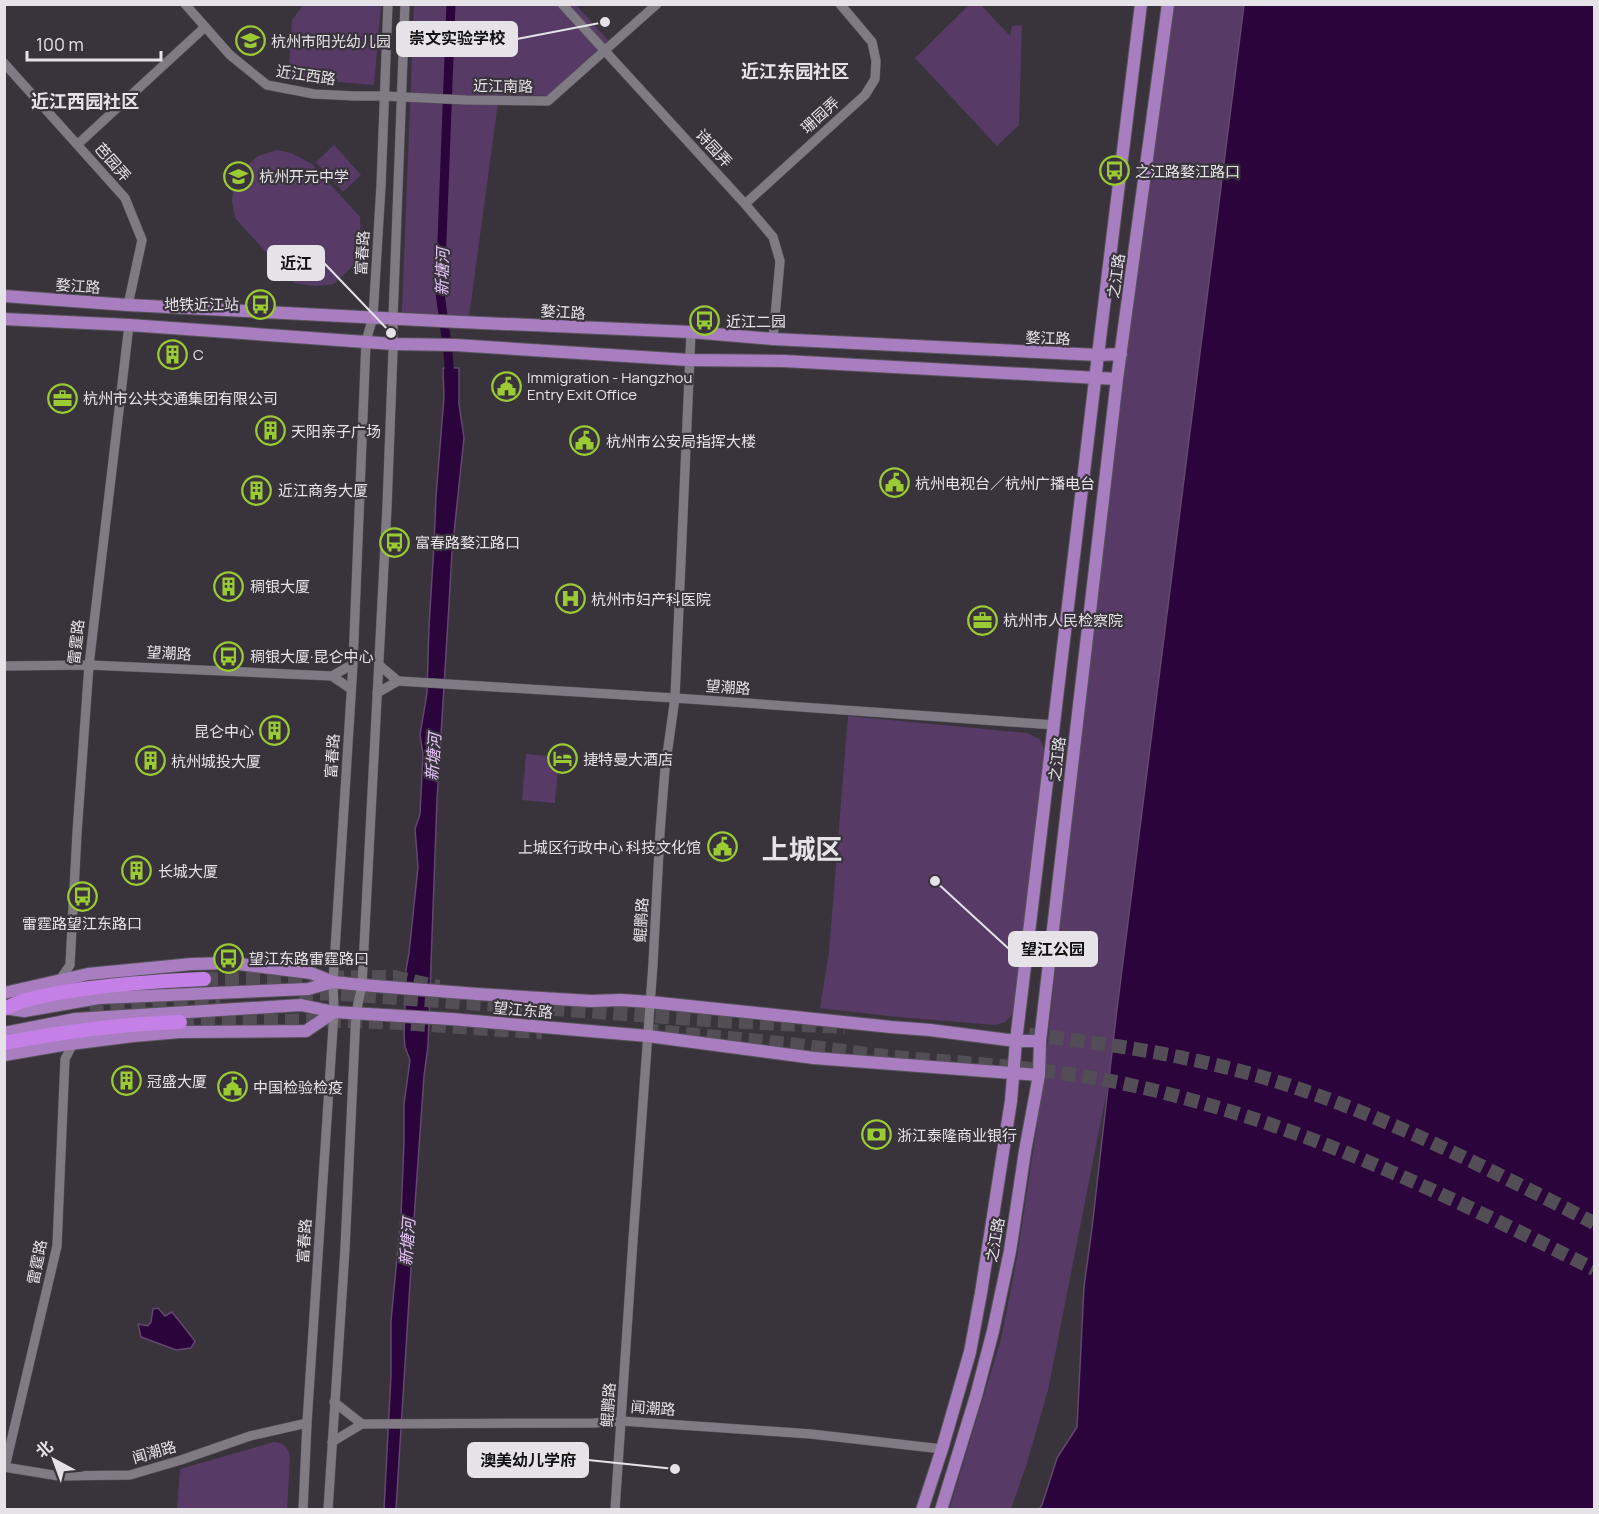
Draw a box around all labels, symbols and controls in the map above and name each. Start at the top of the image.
callout: 崇文实验学校 [397,22,517,56]
scale bar [27,24,160,62]
school or university icon: 杭州市阳光幼儿园 [234,25,266,57]
text: 崇文实验学校 [409,27,506,49]
place label: 杭州市阳光幼儿园 [271,31,391,52]
text: 100 m [36,32,84,56]
district label: 近江东园社区 [741,59,849,83]
street label: 近江西路 [275,60,337,90]
street label: 近江南路 [473,75,533,97]
district label: 近江西园社区 [31,89,139,113]
street label: 珊园弄 [796,92,844,138]
street label: 诗园弄 [691,124,737,172]
street label: 芭园弄 [90,138,136,186]
bus stop icon: 之江路婺江路口 [1098,155,1130,187]
school or university icon: 杭州开元中学 [222,160,254,192]
place label: 之江路婺江路口 [1135,161,1240,182]
place label: 杭州开元中学 [259,166,349,187]
street label: 富春路 [350,230,374,276]
water label: 新塘河 [431,245,453,296]
callout: 近江 [268,246,324,280]
text: 近江 [280,252,312,274]
street label: 之江路 [1102,252,1130,300]
street label: 婺江路 [55,274,101,298]
bus stop icon: 地铁近江站 [244,288,276,320]
place label: 地铁近江站 [164,294,239,315]
street label: 婺江路 [540,300,586,324]
bus stop icon: 近江二园 [689,305,721,337]
place label: 近江二园 [726,311,786,332]
street label: 婺江路 [1025,327,1071,349]
building icon: C [156,338,188,370]
place label: C [193,344,204,365]
place label: Immigration - Hangzhou Entry Exit Office [527,367,692,405]
public building icon: Immigration - Hangzhou Entry Exit Office [490,370,522,402]
office icon: 杭州市公共交通集团有限公司 [46,382,78,414]
place label: 杭州市公共交通集团有限公司 [83,388,278,409]
building icon: 天阳亲子广场 [254,415,286,447]
place label: 天阳亲子广场 [291,421,381,442]
public building icon: 杭州市公安局指挥大楼 [569,425,601,457]
place label: 杭州市公安局指挥大楼 [606,431,756,452]
public building icon: 杭州电视台／杭州广播电台 [878,467,910,499]
place label: 杭州电视台／杭州广播电台 [915,473,1095,494]
building icon: 近江商务大厦 [241,474,273,506]
place label: 近江商务大厦 [278,480,368,501]
bus stop icon: 富春路婺江路口 [378,526,410,558]
place label: 富春路婺江路口 [415,532,520,553]
building icon: 稠银大厦 [213,570,245,602]
place label: 稠银大厦 [250,576,310,597]
hospital icon: 杭州市妇产科医院 [554,583,586,615]
place label: 杭州市妇产科医院 [591,589,711,610]
office icon: 杭州市人民检察院 [966,604,998,636]
place label: 杭州市人民检察院 [1003,610,1123,631]
street label: 雷霆路 [63,619,89,665]
bus stop icon: 稠银大厦·昆仑中心 [213,640,245,672]
street label: 望潮路 [146,641,192,665]
place label: 稠银大厦·昆仑中心 [250,646,373,667]
street label: 望潮路 [705,675,751,699]
building icon: 昆仑中心 [259,715,291,747]
place label: 昆仑中心 [194,721,254,742]
water label: 新塘河 [420,729,446,782]
street label: 富春路 [320,733,344,779]
street label: 之江路 [1044,735,1070,783]
hotel icon: 捷特曼大酒店 [546,743,578,775]
building icon: 杭州城投大厦 [134,745,166,777]
place label: 捷特曼大酒店 [583,749,673,770]
place label: 杭州城投大厦 [171,751,261,772]
district label: 上城区 [762,830,843,867]
public building icon: 上城区行政中心 科技文化馆 [706,831,738,863]
place label: 上城区行政中心 科技文化馆 [518,837,701,858]
building icon: 长城大厦 [121,855,153,887]
place label: 长城大厦 [158,861,218,882]
bus stop icon: 雷霆路望江东路口 [66,880,98,912]
street label: 鲲鹏路 [629,897,653,943]
place label: 雷霆路望江东路口 [22,913,142,934]
callout: 望江公园 [1009,932,1097,966]
text: 望江公园 [1021,938,1085,960]
bus stop icon: 望江东路雷霆路口 [212,942,244,974]
place label: 望江东路雷霆路口 [249,948,369,969]
street label: 望江东路 [492,997,554,1023]
building icon: 冠盛大厦 [110,1065,142,1097]
place label: 冠盛大厦 [147,1071,207,1092]
public building icon: 中国检验检疫 [216,1071,248,1103]
place label: 中国检验检疫 [253,1077,343,1098]
bank icon: 浙江泰隆商业银行 [860,1119,892,1151]
place label: 浙江泰隆商业银行 [897,1125,1017,1146]
water label: 新塘河 [394,1214,420,1267]
street label: 之江路 [981,1216,1009,1264]
street label: 富春路 [292,1218,316,1264]
street label: 雷霆路 [22,1238,52,1286]
street label: 鲲鹏路 [596,1382,620,1428]
street label: 闻潮路 [630,1396,676,1420]
north arrow [24,1430,84,1490]
text: 北 [31,1435,57,1462]
street label: 闻潮路 [129,1436,179,1468]
callout: 澳美幼儿学府 [468,1443,588,1477]
text: 澳美幼儿学府 [480,1449,576,1471]

